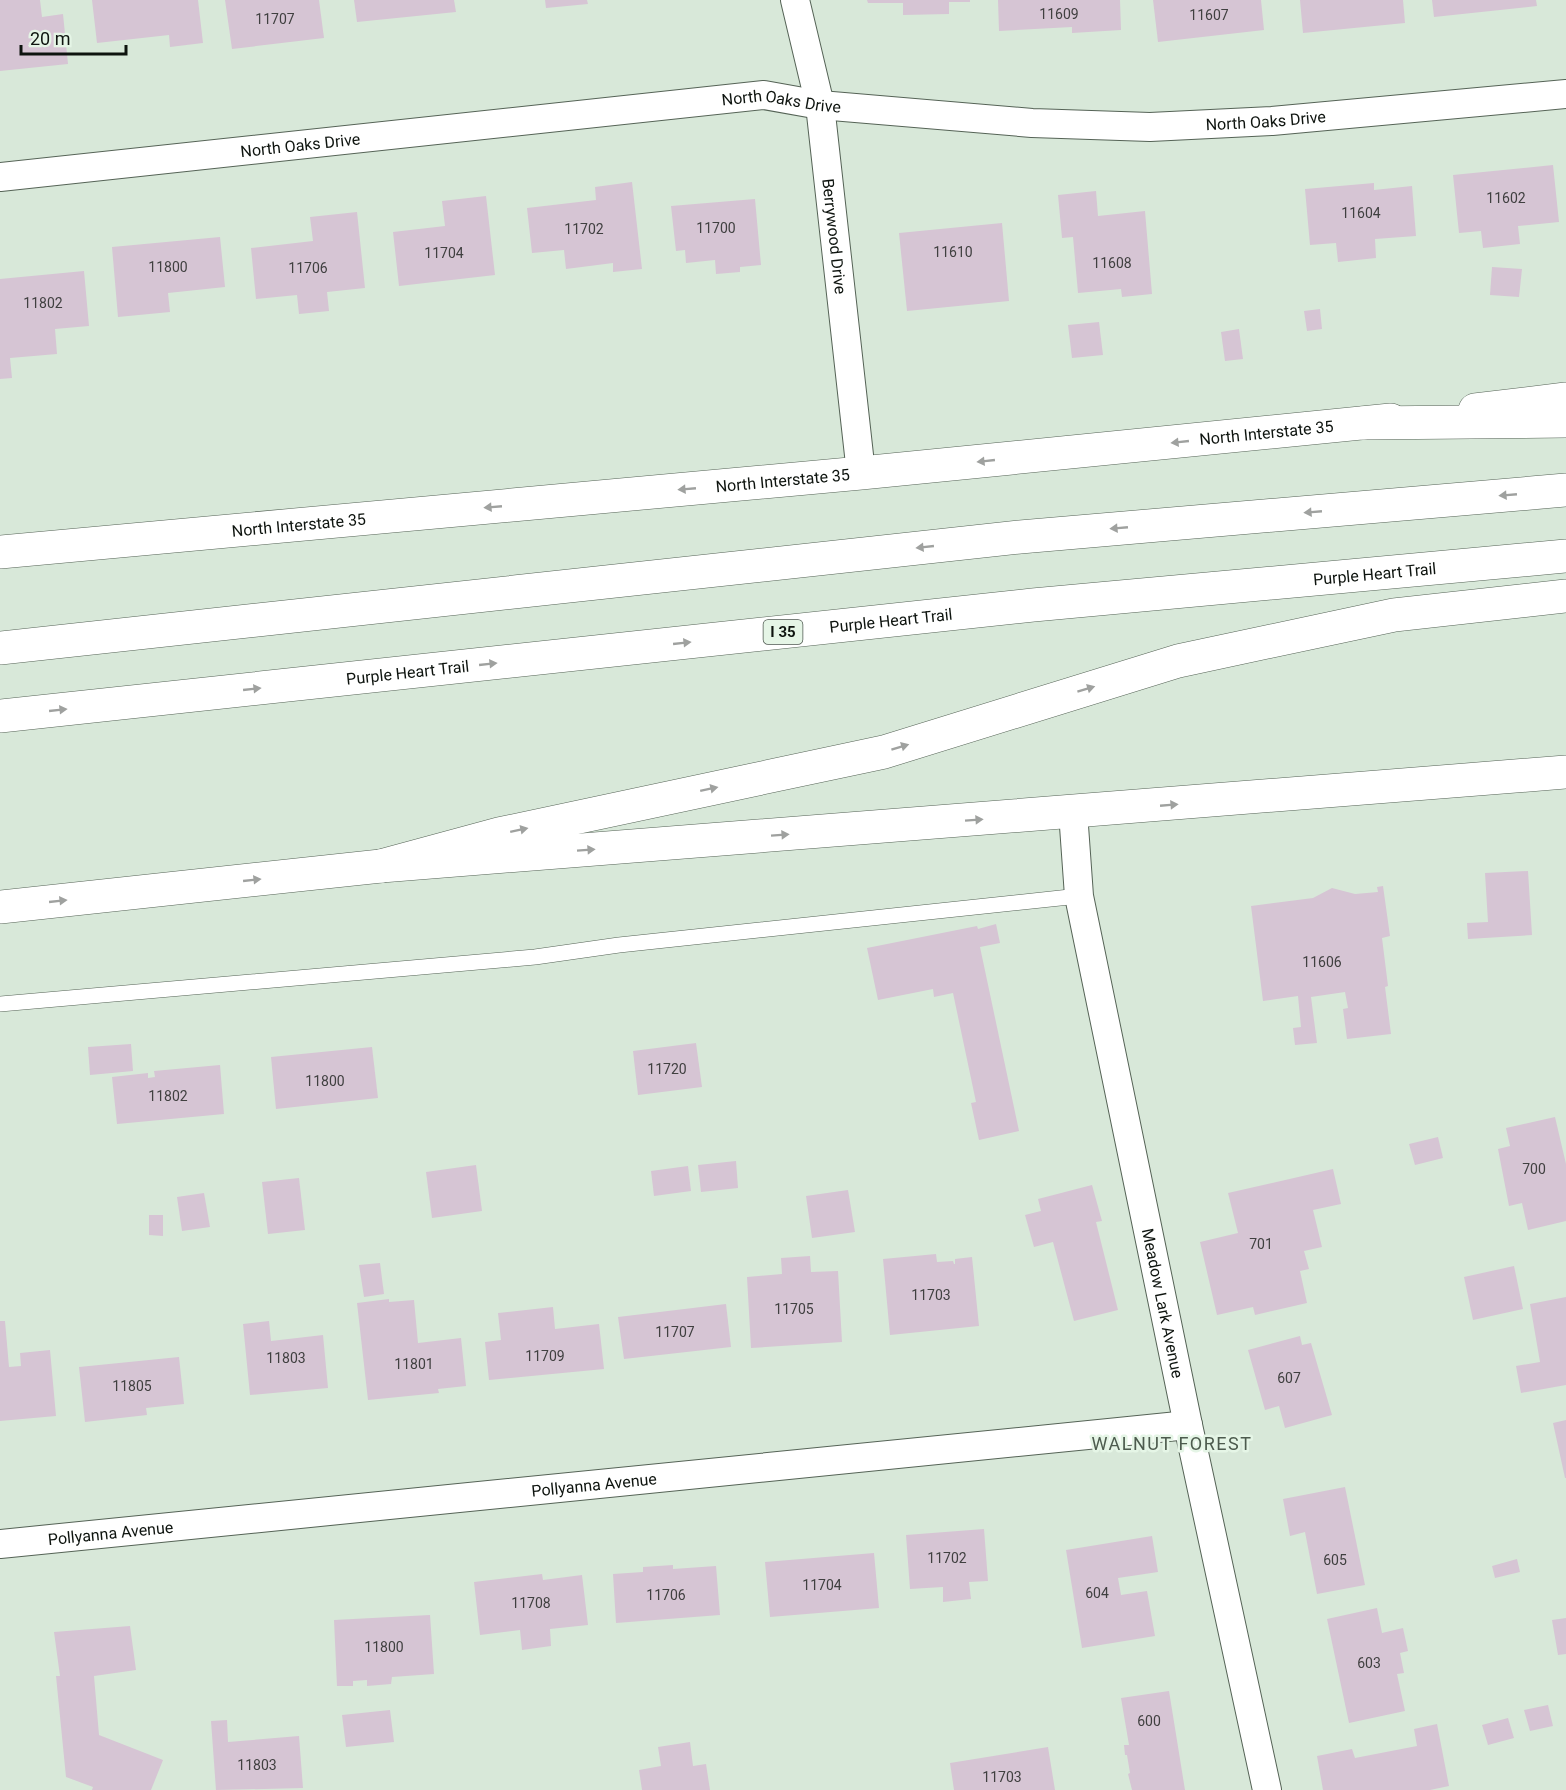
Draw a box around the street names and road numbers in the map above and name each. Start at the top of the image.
street label: North Oaks Drive [721,85,842,116]
street label: North Oaks Drive [1205,107,1327,134]
street label: North Oaks Drive [239,129,361,161]
street label: Berrywood Drive [819,177,851,295]
street label: North Interstate 35 [1198,416,1334,449]
street label: North Interstate 35 [715,465,851,496]
street label: North Interstate 35 [231,509,367,540]
street label: Purple Heart Trail [1312,558,1437,589]
street label: Purple Heart Trail [828,604,953,636]
road number: I 35 [764,620,802,644]
street label: Purple Heart Trail [345,656,470,688]
street label: Meadow Lark Avenue [1138,1227,1188,1380]
street label: Pollyanna Avenue [531,1469,658,1500]
street label: Pollyanna Avenue [47,1517,174,1549]

